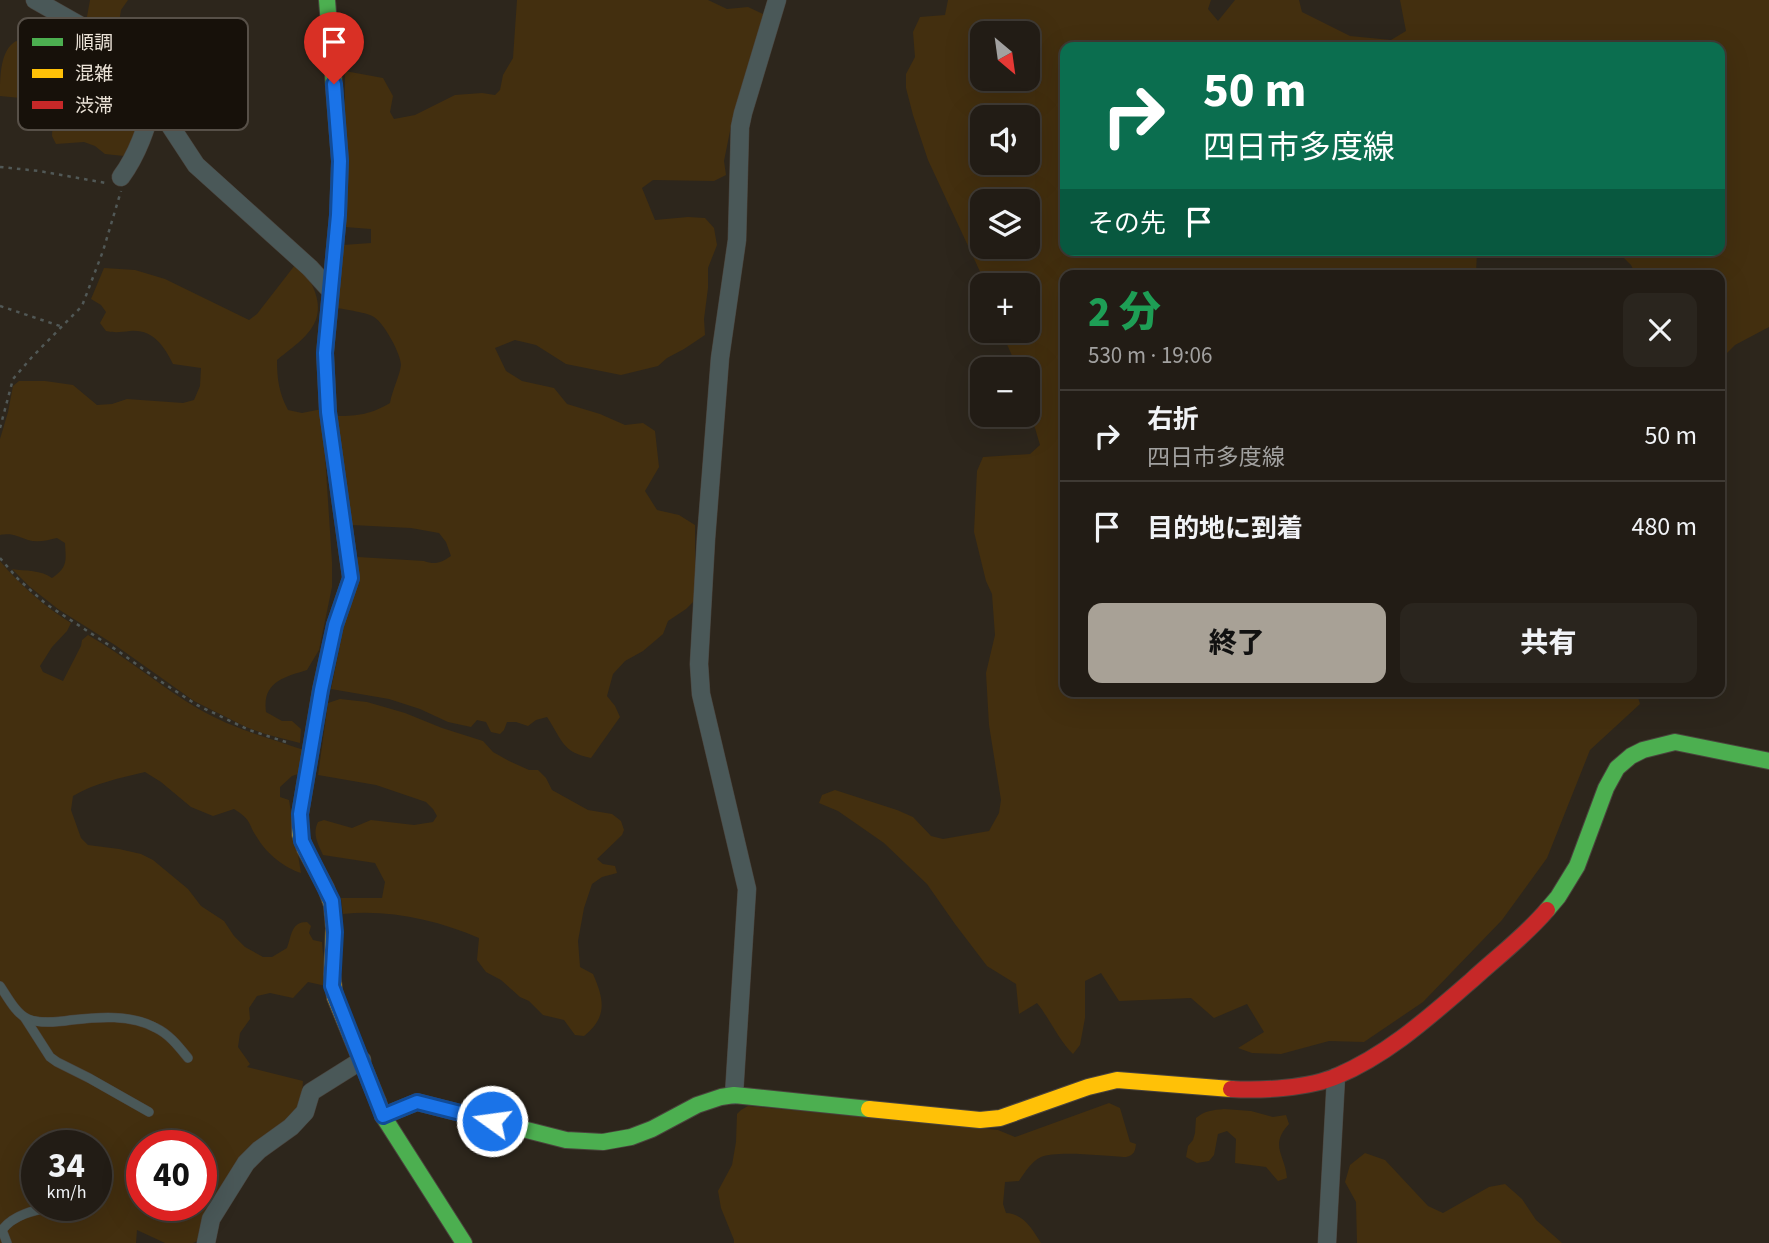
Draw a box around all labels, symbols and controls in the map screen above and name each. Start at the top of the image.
pin [304,12.0,364,84]
legend [18,18,248,130]
north arrow [970,21,1040,91]
map controls [970,21,1040,427]
icon: arrive [315,23,353,61]
text: 順調 [75,30,113,57]
text: 50 m [1203,56,1307,126]
text: 混雑 [75,61,113,88]
icon: right [1088,70,1179,161]
text: 渋滞 [75,93,113,120]
button: sound [970,105,1040,175]
text: 四日市多度線 [1203,125,1395,171]
button: layers [970,189,1040,259]
icon: arrive [1180,203,1218,241]
text: その先 [1088,205,1166,242]
button: + [970,273,1040,343]
text: 2 分 [1088,283,1161,343]
button: close [1623,293,1697,367]
text: 530 m · 19:06 [1088,339,1212,372]
button: − [970,357,1040,427]
text: 右折 [1147,401,1199,438]
icon: right [1088,417,1126,455]
text: 50 m [1644,417,1697,454]
text: 四日市多度線 [1147,441,1285,474]
icon: arrive [1088,508,1126,546]
text: 480 m [1631,508,1697,545]
text: 目的地に到着 [1147,510,1303,547]
button: 終了 [1088,603,1386,683]
button: 共有 [1400,603,1697,683]
position arrow [455,1084,529,1158]
speed limit sign: 40 [126,1130,217,1221]
text: 34 [48,1141,85,1191]
text: km/h [47,1180,86,1205]

